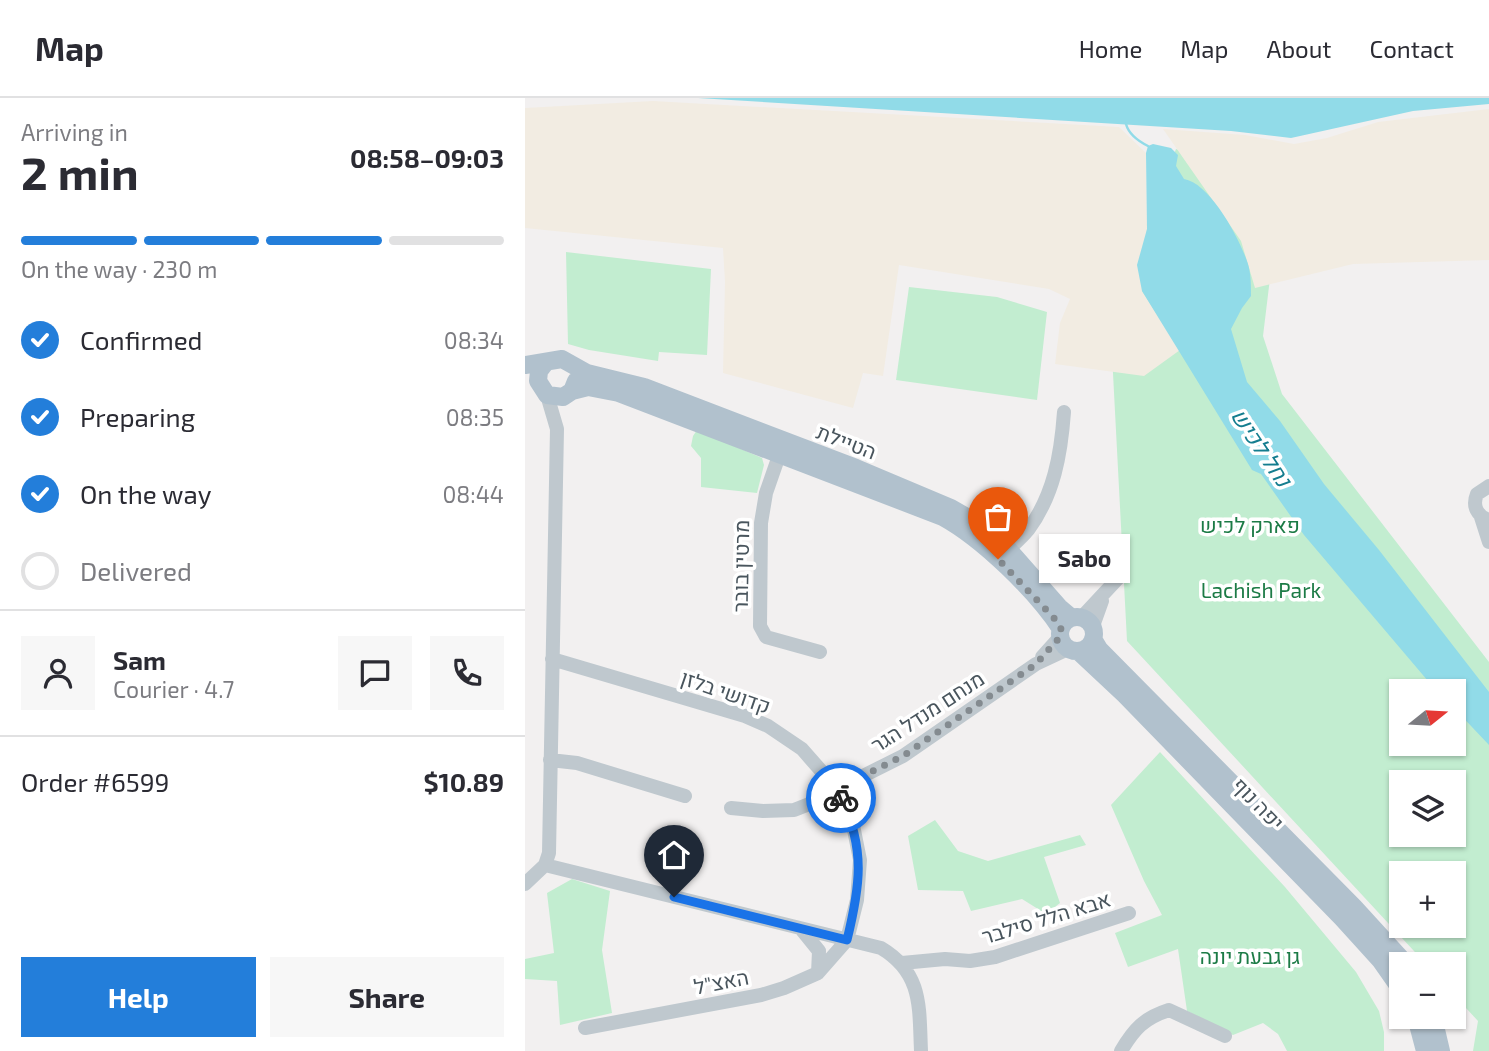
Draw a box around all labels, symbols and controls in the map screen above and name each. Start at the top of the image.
text: Map [35,28,104,68]
text: Home [1079,34,1142,63]
text: Map [1180,34,1228,63]
text: About [1266,34,1332,63]
text: Contact [1370,34,1454,63]
text: Arriving in [21,118,128,146]
text: 08:58–09:03 [350,142,504,173]
text: 2 min [21,144,139,199]
text: On the way · 230 m [21,255,217,283]
icon: check [21,321,59,359]
text: Confirmed [80,324,203,355]
text: 08:34 [444,326,504,354]
icon: check [21,398,59,436]
text: Preparing [80,401,195,432]
water label: נחל לכיש [1226,402,1299,493]
text: 08:35 [446,403,504,431]
street label: הטיילת [814,418,880,464]
icon: check [21,475,59,513]
text: On the way [80,478,211,509]
text: 08:44 [442,480,504,508]
pin [968,487,1028,559]
icon: bag [979,498,1017,536]
park label: פארק לכיש [1200,512,1300,537]
street label: מרטין בובר [727,520,753,612]
callout: Sabo [1040,534,1131,584]
text: Sabo [1058,544,1111,572]
text: Delivered [80,555,192,586]
park label: Lachish Park [1201,577,1322,602]
button: person [21,636,95,710]
button: chat [338,636,412,710]
button: phone [430,636,504,710]
text: Sam [113,644,166,675]
street label: קדושי בלזן [678,664,774,718]
street label: מנחם מנדל הגר [866,665,988,757]
text: Courier · 4.7 [113,675,234,703]
north arrow [1389,679,1467,756]
map controls [1389,679,1466,1029]
courier [806,763,876,833]
text: Order #6599 [21,766,169,797]
text: $10.89 [423,766,504,797]
button: layers [1389,770,1466,847]
street label: יפה נוף [1228,772,1290,834]
icon: bike [822,779,860,817]
pin [644,825,704,897]
icon: home [655,836,693,874]
button: + [1389,861,1466,938]
street label: אבא הלל סילבר [979,886,1113,948]
park label: גן גבעת יונה [1200,943,1300,968]
button: − [1389,952,1466,1029]
button: Help [21,957,256,1037]
button: Share [270,957,504,1037]
street label: האצ"ל [691,963,751,999]

